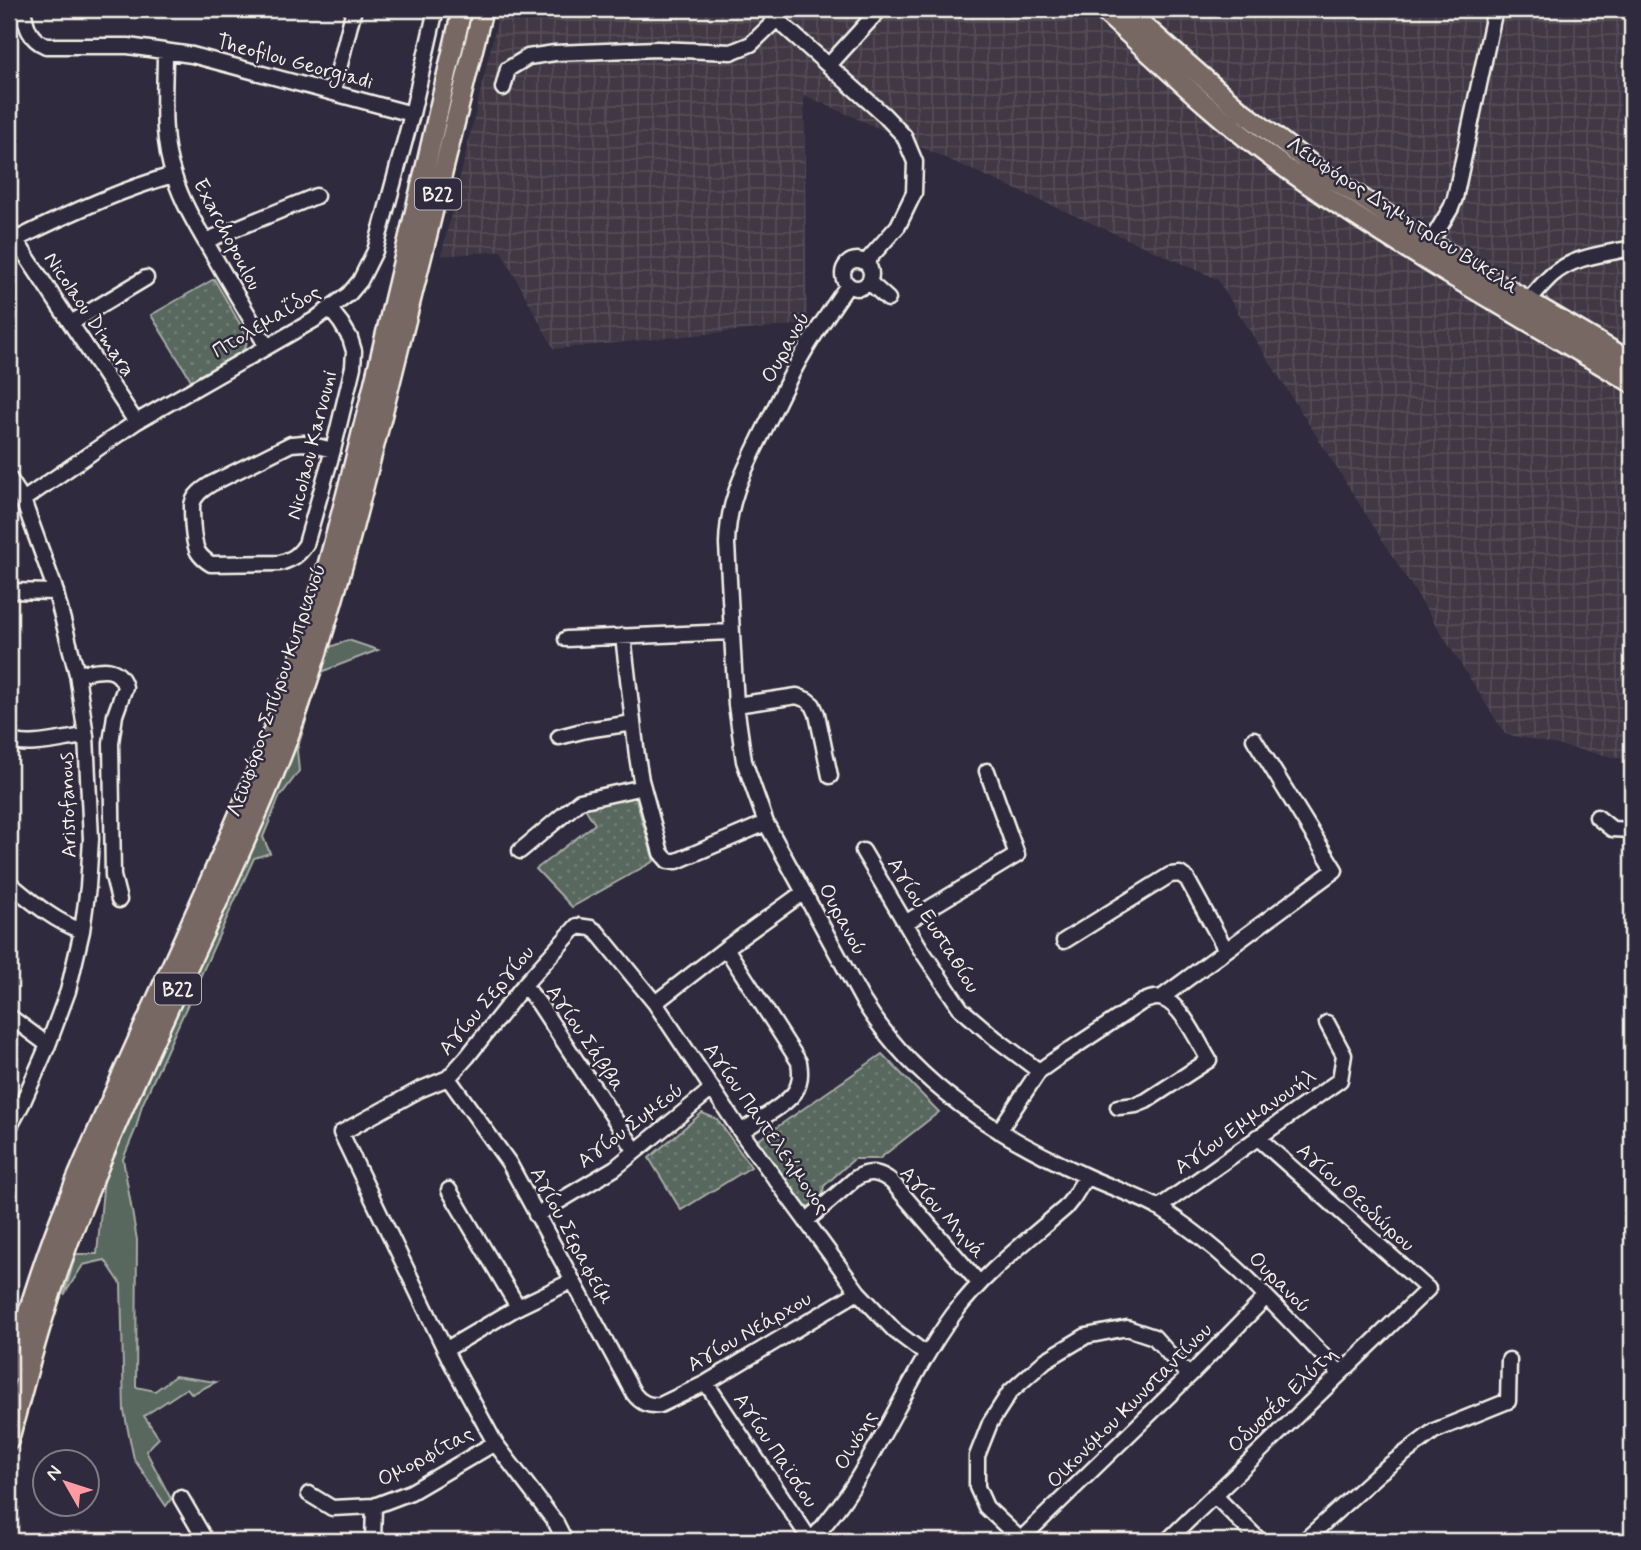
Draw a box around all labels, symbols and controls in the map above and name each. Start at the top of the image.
street label: Theofilou Georgiadi [213,28,377,97]
street label: Λεωφόρος Δημητρίου Βικελά [1281,130,1524,302]
street label: Exarchopoulou [186,174,268,295]
road number: B22 [415,178,461,210]
street label: Nicolaou Dimara [37,247,141,383]
street label: Πτολεμαΐδος [207,278,326,365]
street label: Ουρανού [755,307,817,388]
street label: Nicolaou Karvouni [280,368,344,523]
street label: Λεωφόρος Σπύρου Κυπριανού [220,560,333,821]
street label: Aristofanous [52,751,84,859]
street label: Αγίου Ευσταθίου [880,852,986,999]
street label: Ουρανού [811,878,873,961]
street label: Αγίου Σεργίου [432,940,541,1062]
road number: B22 [155,973,201,1004]
street label: Αγίου Σάββα [539,979,631,1098]
street label: Αγίου Παντελεήμονος [696,1037,836,1220]
street label: Αγίου Εμμανουήλ [1169,1062,1322,1181]
street label: Αγίου Συμεού [572,1077,690,1175]
street label: Αγίου Θεοδώρου [1290,1137,1421,1258]
street label: Αγίου Μηνά [893,1160,991,1265]
street label: Αγίου Σεραφείμ [523,1162,619,1311]
street label: Ουρανού [1242,1245,1317,1320]
street label: Αγίου Νεάρχου [682,1285,817,1379]
street label: Οικονόμου Κωνσταντίνου [1041,1317,1219,1495]
street label: Οδυσσέα Ελύτη [1221,1339,1344,1459]
street label: Αγίου Παϊσίου [726,1388,824,1514]
street label: Οινόης [828,1406,884,1475]
street label: Ομορφίτας [373,1420,478,1494]
north arrow [32,1448,102,1518]
text: N [40,1460,68,1486]

